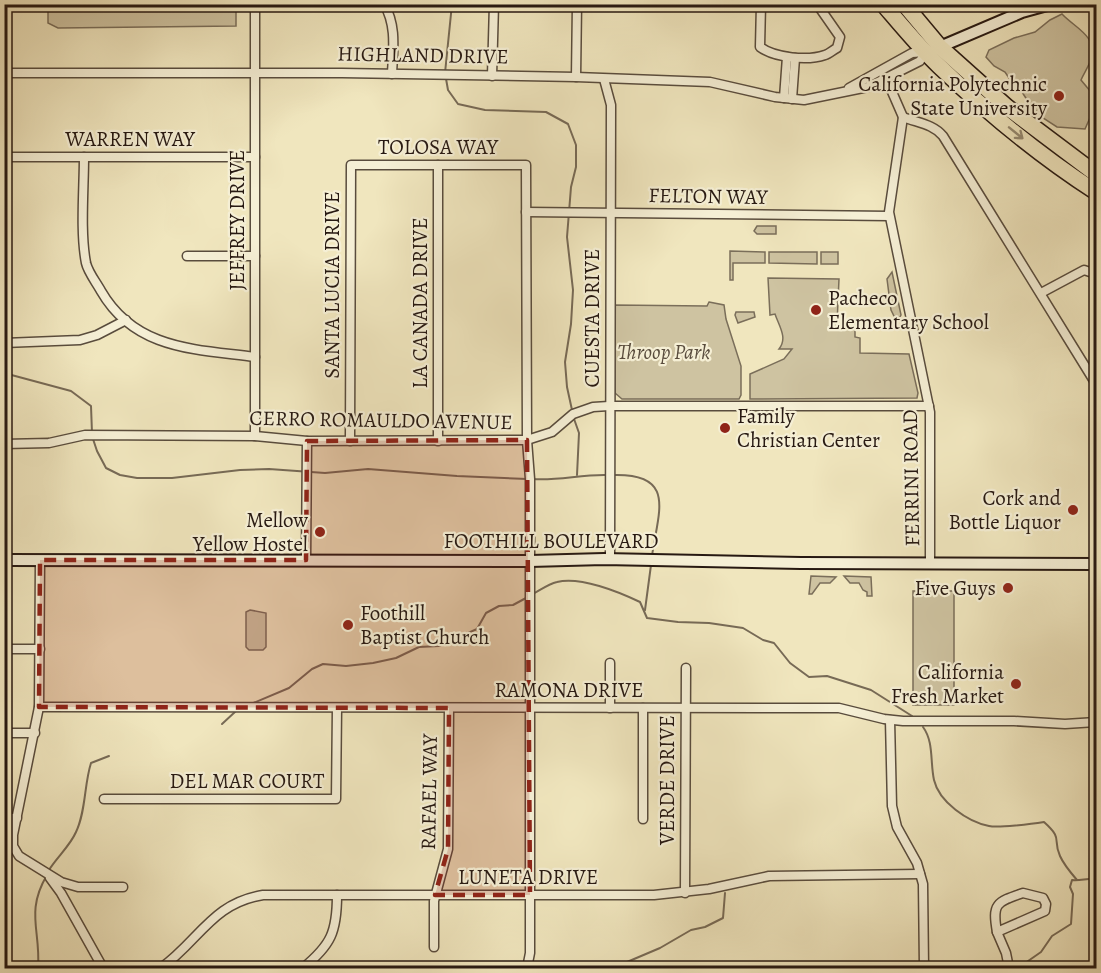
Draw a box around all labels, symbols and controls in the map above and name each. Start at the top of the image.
street label: HIGHLAND DRIVE [337,40,509,70]
place label: California Polytechnic State University [858,70,1048,122]
marker: California Polytechnic State University [1052,89,1066,103]
street label: WARREN WAY [64,125,196,153]
one-way arrow [1008,126,1023,140]
street label: TOLOSA WAY [378,133,499,161]
street label: JEFFREY DRIVE [223,150,251,291]
street label: FELTON WAY [648,181,769,211]
street label: SANTA LUCIA DRIVE [318,191,346,379]
street label: LA CANADA DRIVE [406,217,434,389]
street label: CUESTA DRIVE [578,249,606,387]
place label: Pacheco Elementary School [828,284,989,336]
marker: Pacheco Elementary School [809,303,823,317]
park label: Throop Park [618,338,710,366]
place label: Family Christian Center [737,402,880,454]
street label: CERRO ROMAULDO AVENUE [249,404,513,436]
street label: FERRINI ROAD [896,409,926,547]
marker: Family Christian Center [718,421,732,435]
place label: Cork and Bottle Liquor [948,484,1062,536]
marker: Cork and Bottle Liquor [1066,503,1080,517]
place label: Mellow Yellow Hostel [192,506,308,558]
marker: Mellow Yellow Hostel [313,525,327,539]
street label: FOOTHILL BOULEVARD [443,527,659,555]
place label: Five Guys [914,574,996,602]
marker: Five Guys [1001,581,1015,595]
place label: Foothill Baptist Church [360,599,489,651]
marker: Foothill Baptist Church [341,618,355,632]
place label: California Fresh Market [891,658,1004,710]
street label: RAMONA DRIVE [495,676,643,704]
marker: California Fresh Market [1009,677,1023,691]
street label: VERDE DRIVE [653,715,681,846]
street label: RAFAEL WAY [414,733,444,850]
street label: DEL MAR COURT [169,767,325,795]
street label: LUNETA DRIVE [458,863,598,891]

